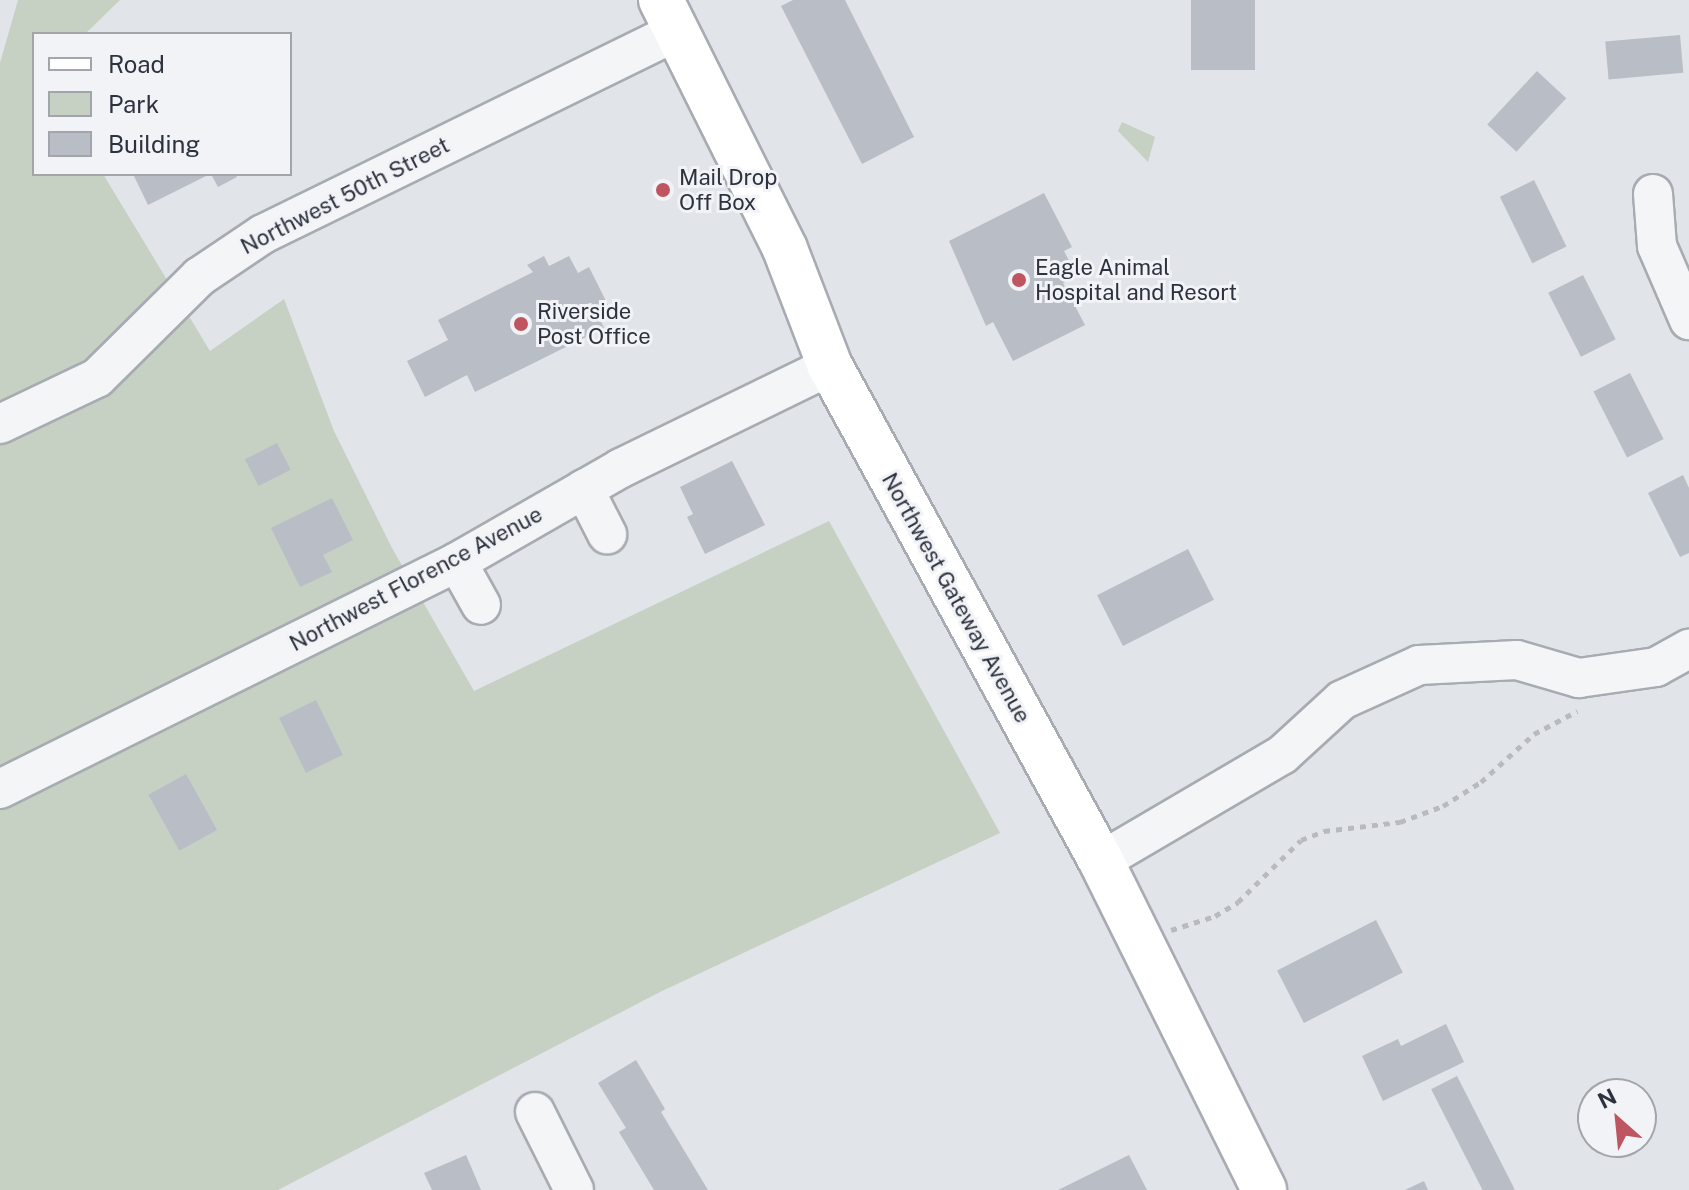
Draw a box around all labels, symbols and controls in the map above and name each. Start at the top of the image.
legend [32,32,292,176]
text: Road [108,50,165,78]
text: Park [108,90,159,118]
text: Building [108,130,200,158]
street label: Northwest 50th Street [236,132,454,260]
place label: Mail Drop Off Box [679,164,777,216]
marker: Mail Drop Off Box [654,181,672,199]
place label: Eagle Animal Hospital and Resort [1035,254,1237,306]
marker: Eagle Animal Hospital and Resort [1010,271,1028,289]
place label: Riverside Post Office [537,298,651,350]
marker: Riverside Post Office [512,315,530,333]
street label: Northwest Gateway Avenue [876,468,1036,728]
street label: Northwest Florence Avenue [285,501,547,657]
north arrow [1577,1078,1657,1158]
text: N [1593,1083,1621,1114]

